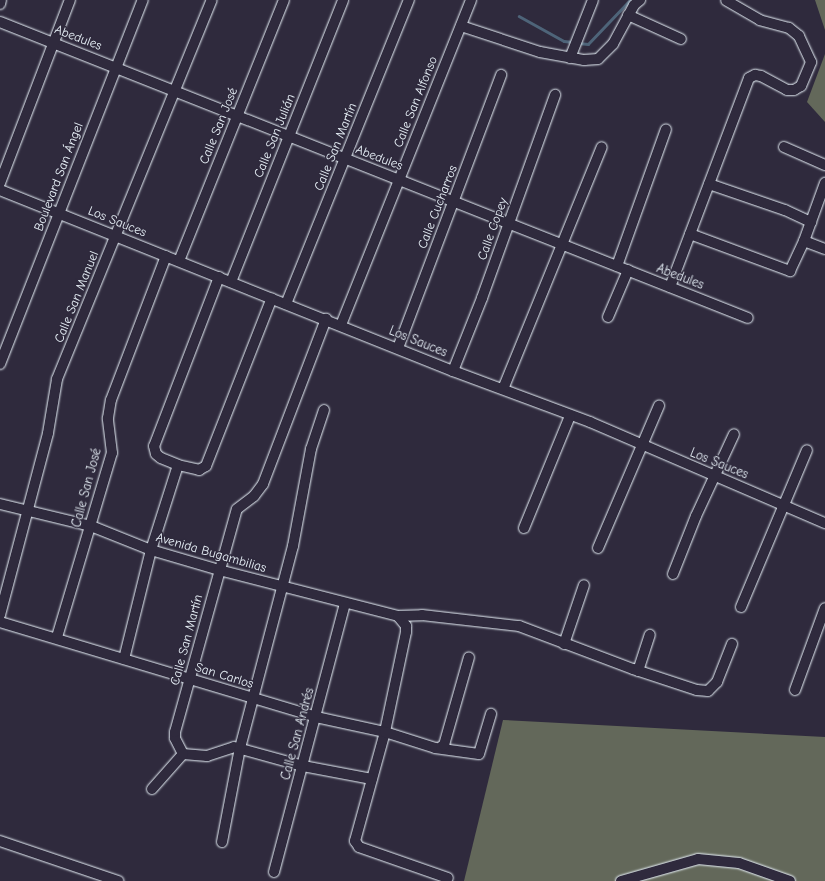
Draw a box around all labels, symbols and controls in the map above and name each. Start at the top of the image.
street label: Abedules [52,22,104,54]
street label: Calle San Alfonso [391,54,441,150]
street label: Calle San José [197,85,241,167]
street label: Calle San Julián [251,92,299,180]
street label: Calle San Martín [311,101,361,193]
street label: Boulevard San Ángel [31,120,87,234]
street label: Abedules [353,142,405,174]
street label: Calle Cucharros [415,163,461,251]
street label: Calle Copey [474,196,512,262]
street label: Los Sauces [86,203,148,241]
street label: Calle San Manuel [52,249,102,345]
street label: Abedules [654,261,706,293]
street label: Los Sauces [387,323,449,361]
street label: Los Sauces [688,445,750,483]
street label: Calle San José [69,447,105,529]
street label: Avenida Bugambilias [154,530,268,576]
street label: Calle San Martín [167,593,207,687]
street label: San Carlos [193,660,255,692]
street label: Calle San Andrés [278,686,318,782]

